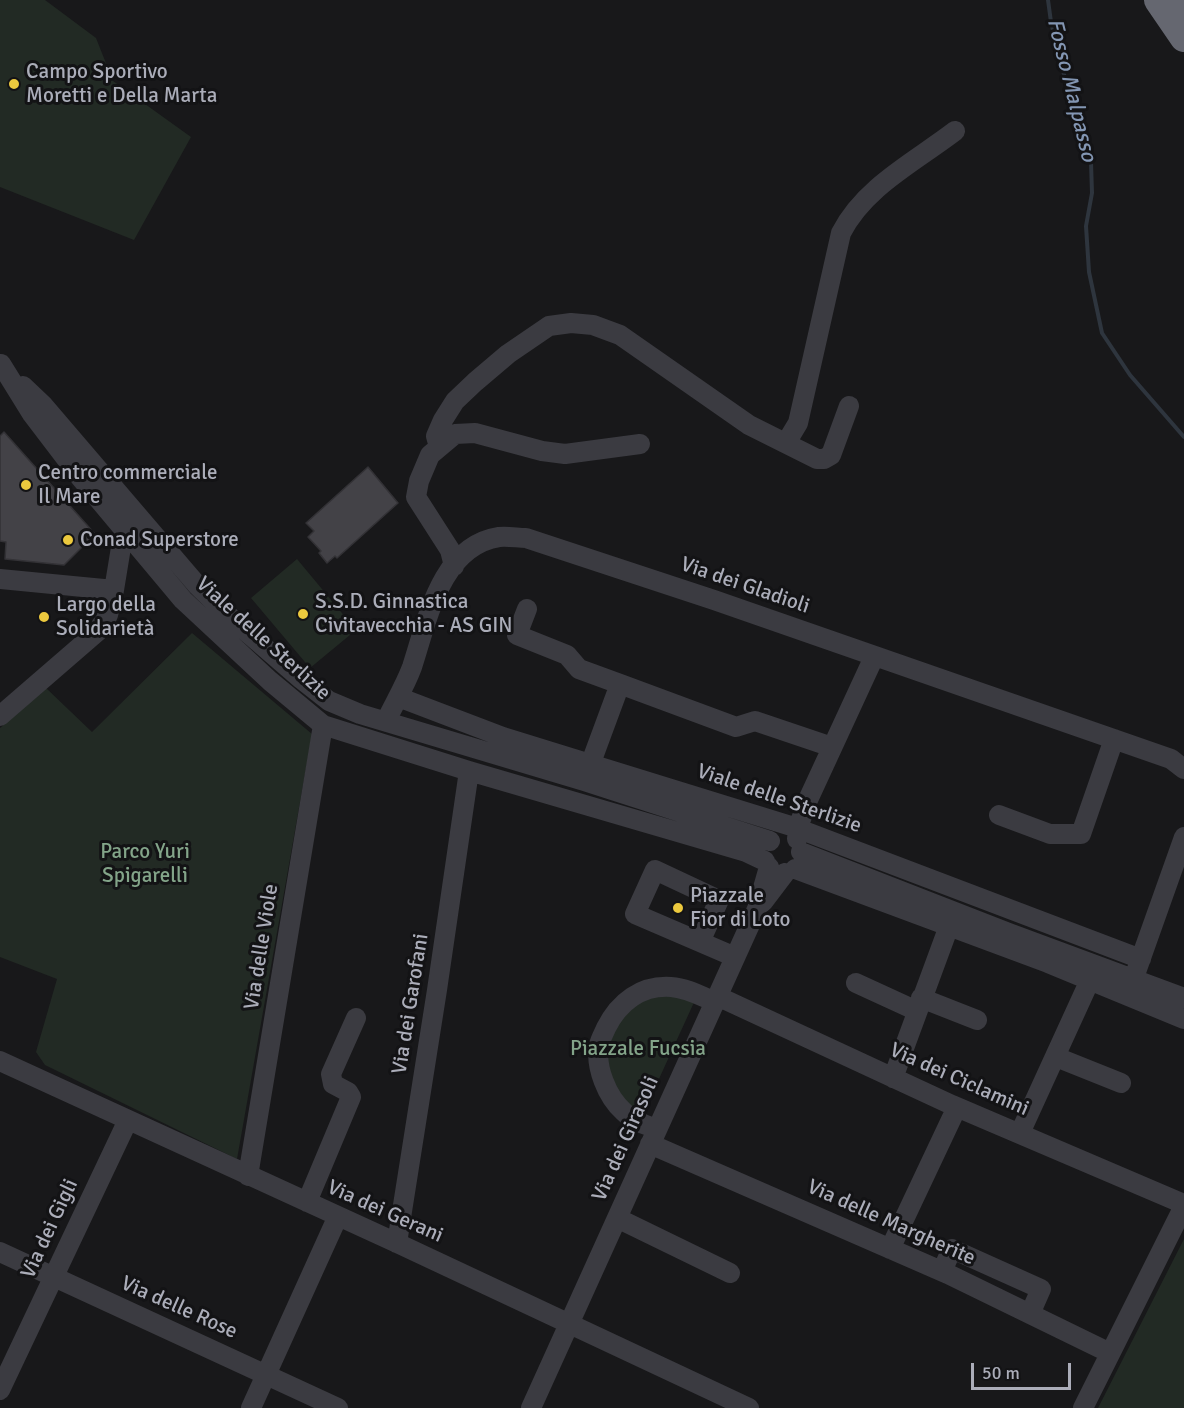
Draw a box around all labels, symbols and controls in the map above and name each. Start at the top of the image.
water label: Fosso Malpasso [1040,16,1102,164]
place label: Campo Sportivo Moretti e Della Marta [26,59,217,109]
marker: Campo Sportivo Moretti e Della Marta [7,77,21,91]
place label: Centro commerciale Il Mare [38,460,218,510]
marker: Centro commerciale Il Mare [19,478,33,492]
place label: Conad Superstore [80,527,239,553]
marker: Conad Superstore [61,533,75,547]
street label: Via dei Gladioli [677,552,813,620]
street label: Viale delle Sterlizie [190,572,336,706]
place label: S.S.D. Ginnastica Civitavecchia - AS GIN [315,589,513,639]
place label: Largo della Solidarietà [56,592,156,642]
marker: S.S.D. Ginnastica Civitavecchia - AS GIN [296,607,310,621]
marker: Largo della Solidarietà [37,610,51,624]
street label: Viale delle Sterlizie [693,759,865,839]
park label: Parco Yuri Spigarelli [100,839,190,889]
street label: Via delle Viole [240,882,284,1012]
place label: Piazzale Fior di Loto [690,883,791,933]
marker: Piazzale Fior di Loto [671,901,685,915]
street label: Via dei Garofani [387,932,435,1076]
park label: Piazzale Fucsia [570,1036,706,1062]
street label: Via dei Ciclamini [886,1038,1032,1122]
street label: Via dei Girasoli [587,1073,665,1205]
street label: Via dei Gigli [16,1175,84,1283]
street label: Via dei Gerani [323,1175,447,1249]
street label: Via delle Margherite [803,1175,979,1271]
street label: Via delle Rose [117,1271,241,1345]
scale bar [974,1351,1074,1389]
text: 50 m [982,1362,1020,1384]

